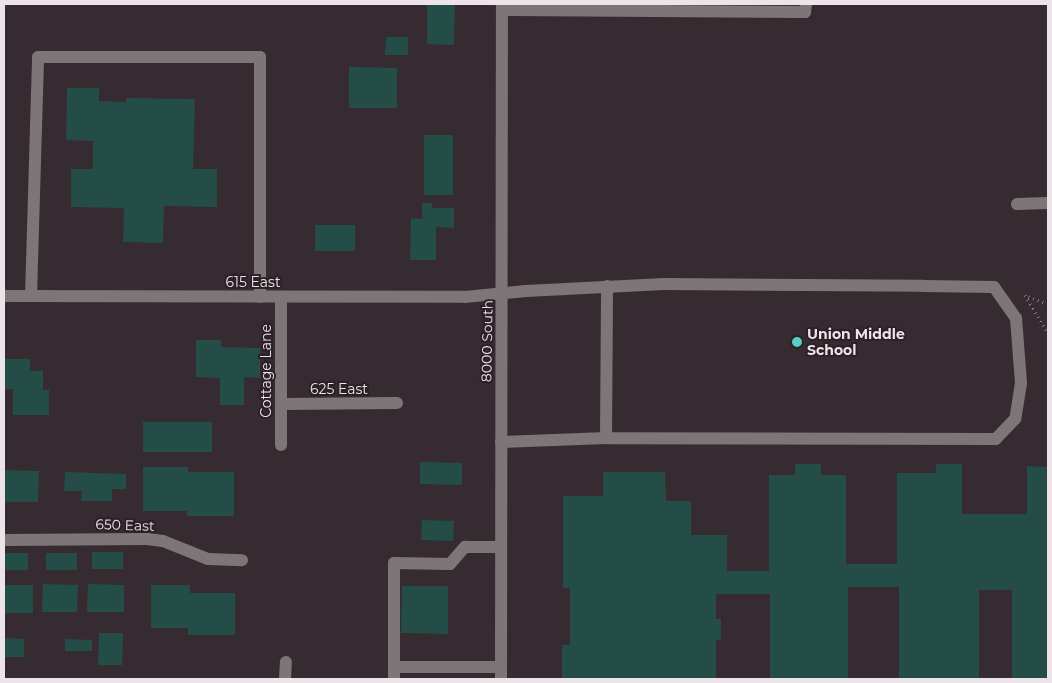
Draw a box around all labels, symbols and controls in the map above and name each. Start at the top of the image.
street label: 615 East [225,274,281,290]
street label: 8000 South [478,300,496,382]
street label: Cottage Lane [258,324,274,418]
place label: Union Middle School [807,326,905,358]
marker: Union Middle School [791,336,803,348]
street label: 625 East [310,381,368,397]
street label: 650 East [95,516,155,534]

